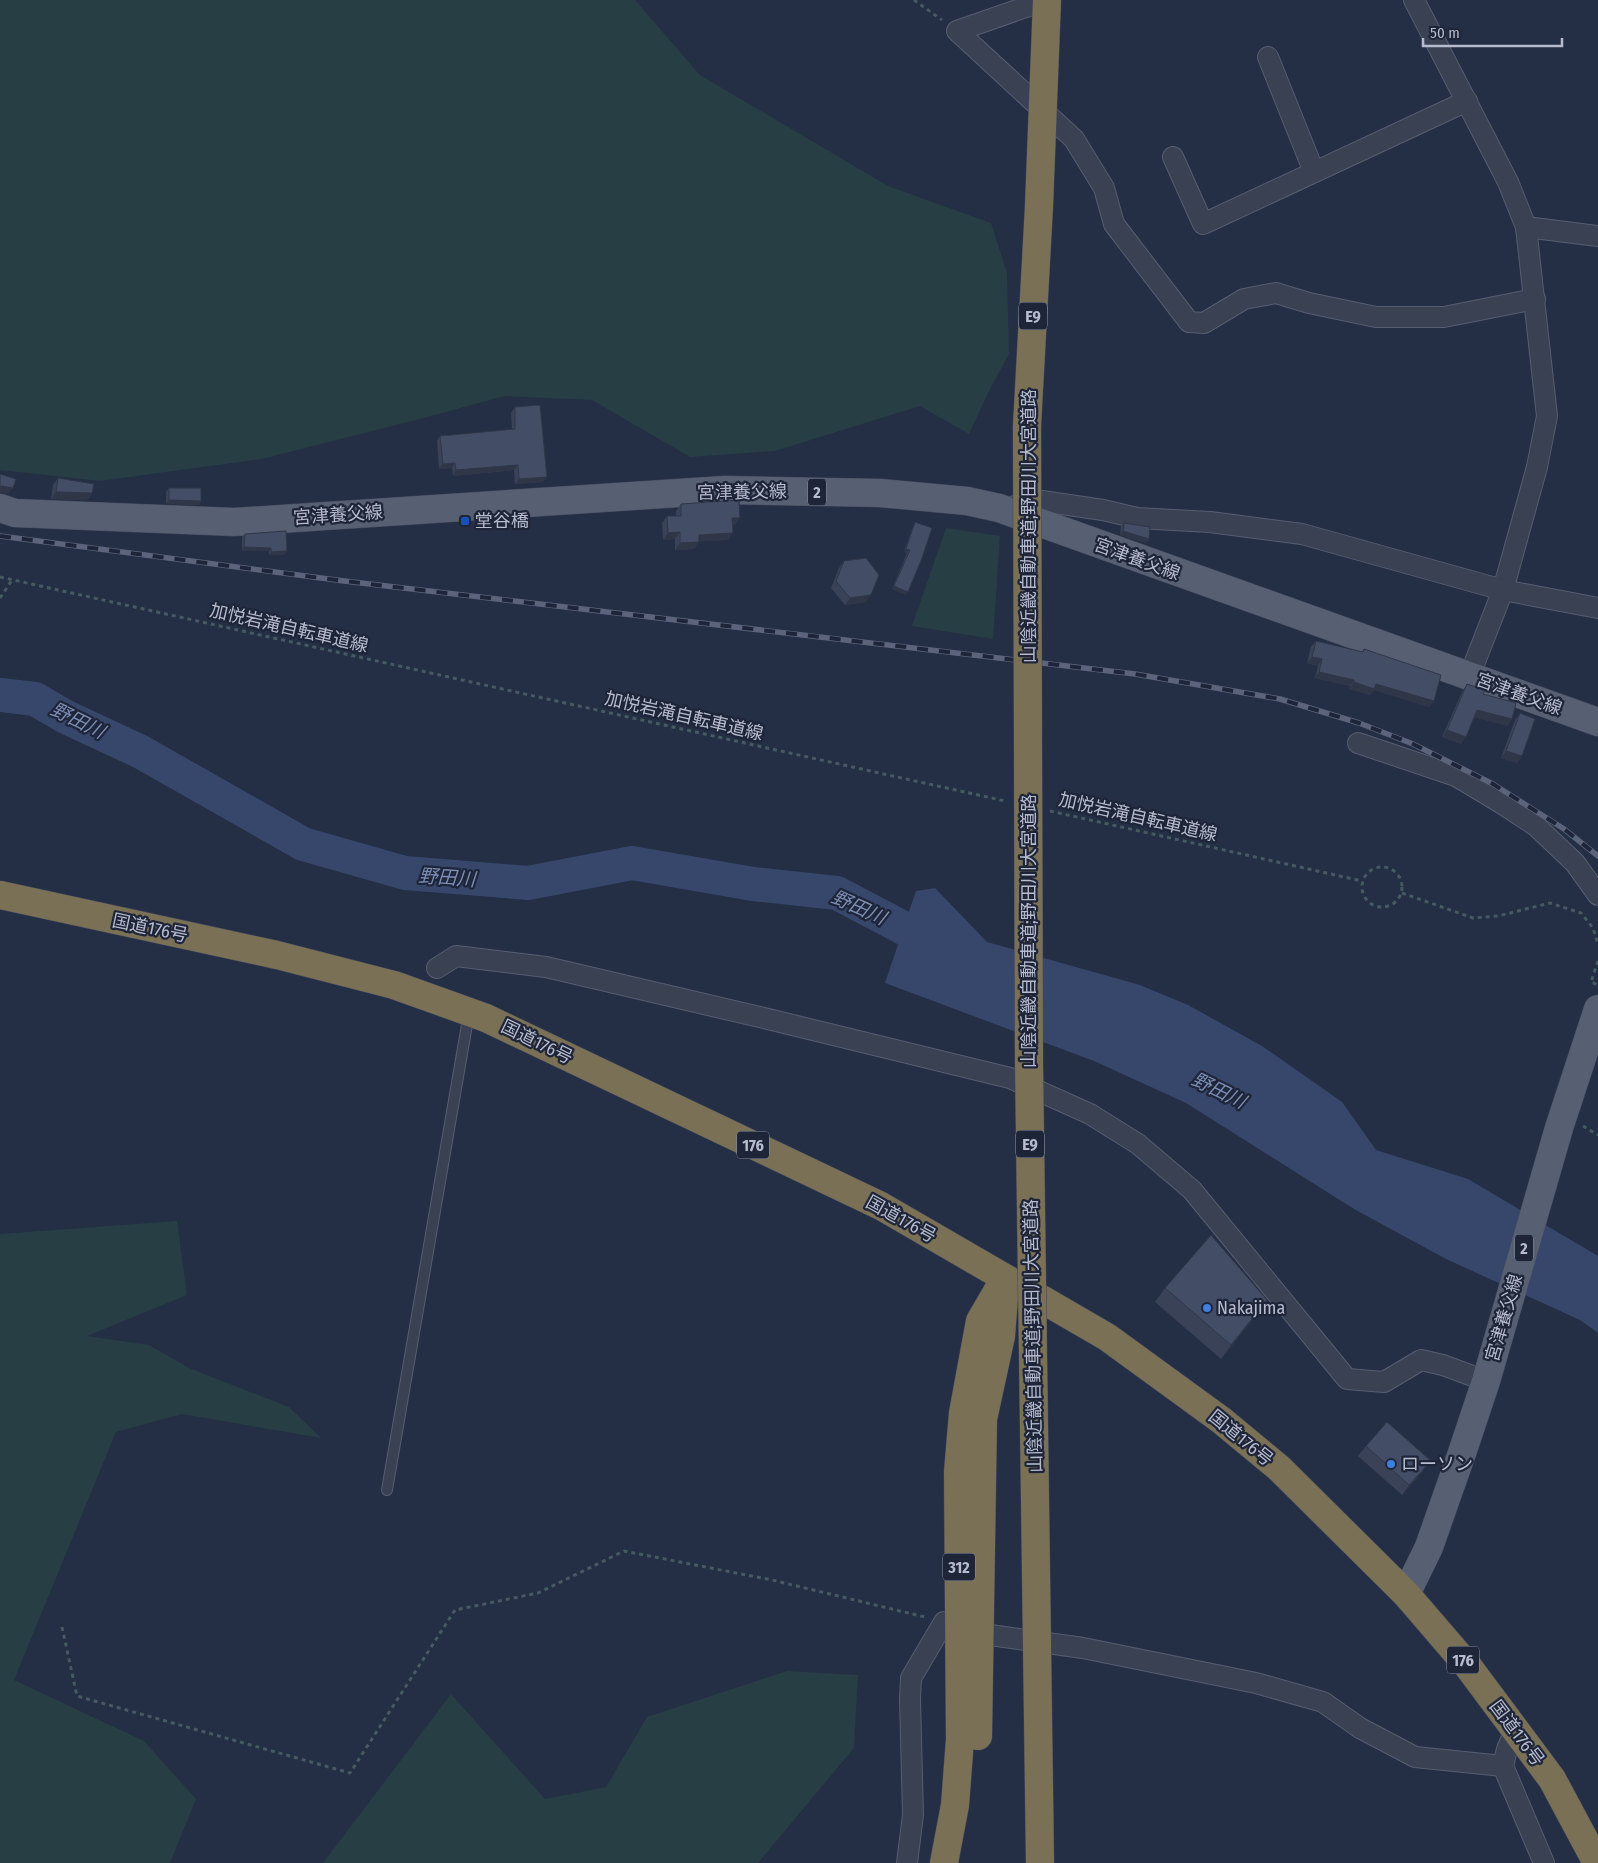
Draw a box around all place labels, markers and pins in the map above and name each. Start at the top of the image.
place label: 堂谷橋 [475,510,529,532]
marker: 堂谷橋 [459,515,471,527]
place label: Nakajima [1217,1297,1285,1319]
marker: Nakajima [1201,1302,1213,1314]
place label: ローソン [1401,1453,1473,1475]
marker: ローソン [1385,1458,1397,1470]

